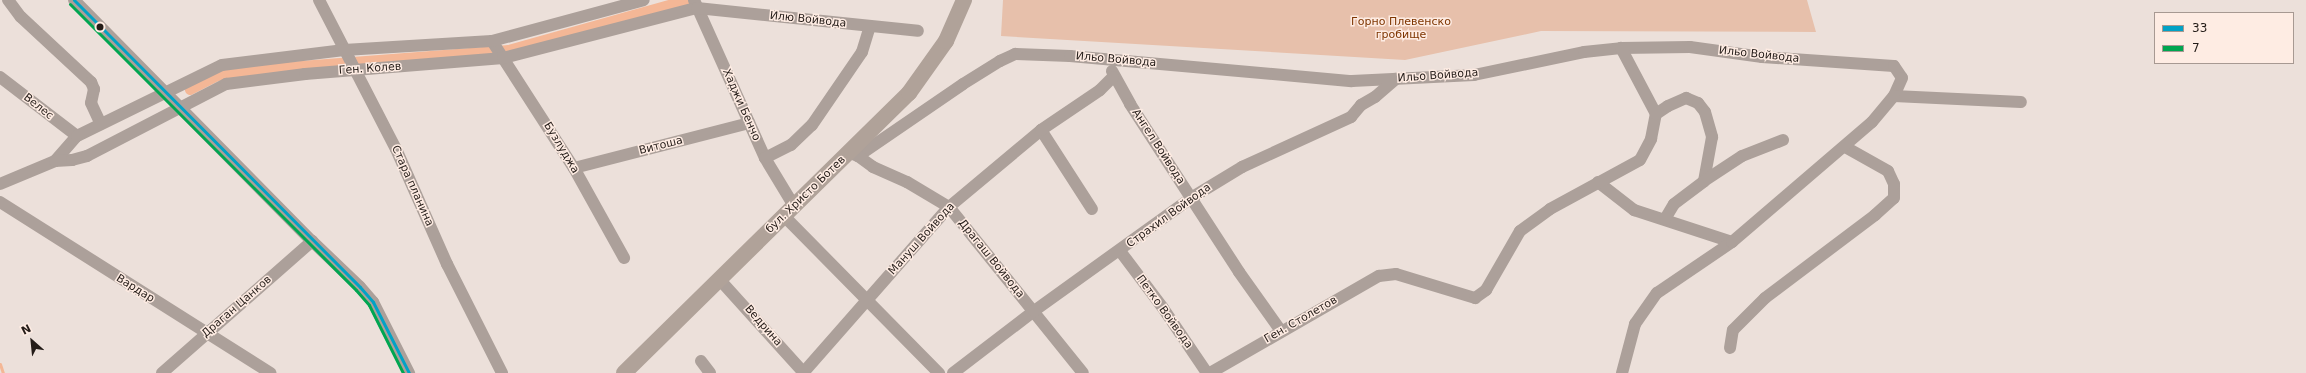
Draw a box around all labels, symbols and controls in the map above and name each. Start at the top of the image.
street label: Илю Войвода [769,9,847,31]
legend [2154,12,2294,64]
park label: Горно Плевенско гробище [1351,16,1451,42]
text: 33 [2192,21,2207,35]
unlabelled marker [95,22,105,32]
text: 7 [2192,41,2200,55]
street label: Ильо Войвода [1718,44,1800,66]
street label: Ильо Войвода [1075,50,1157,70]
street label: Ген. Колев [338,60,402,78]
street label: Хаджи Бенчо [719,67,763,143]
street label: Ильо Войвода [1397,67,1479,85]
street label: Велес [20,91,56,123]
street label: Ангел Войвода [1129,107,1187,187]
street label: Бузлуджа [540,120,582,176]
street label: Витоша [638,134,684,158]
street label: Стара планина [388,143,436,229]
street label: бул. Христо Ботев [763,154,849,236]
street label: Страхил Войвода [1124,181,1214,251]
street label: Мануш Войвода [886,200,958,278]
street label: Драгаш Войвода [955,217,1027,301]
street label: Вардар [113,272,157,306]
street label: Драган Цанков [200,273,274,341]
street label: Петко Войвода [1133,273,1195,351]
street label: Ген. Столетов [1262,294,1340,346]
street label: Ведрина [742,303,784,349]
north arrow [12,321,52,361]
text: N [19,322,33,338]

